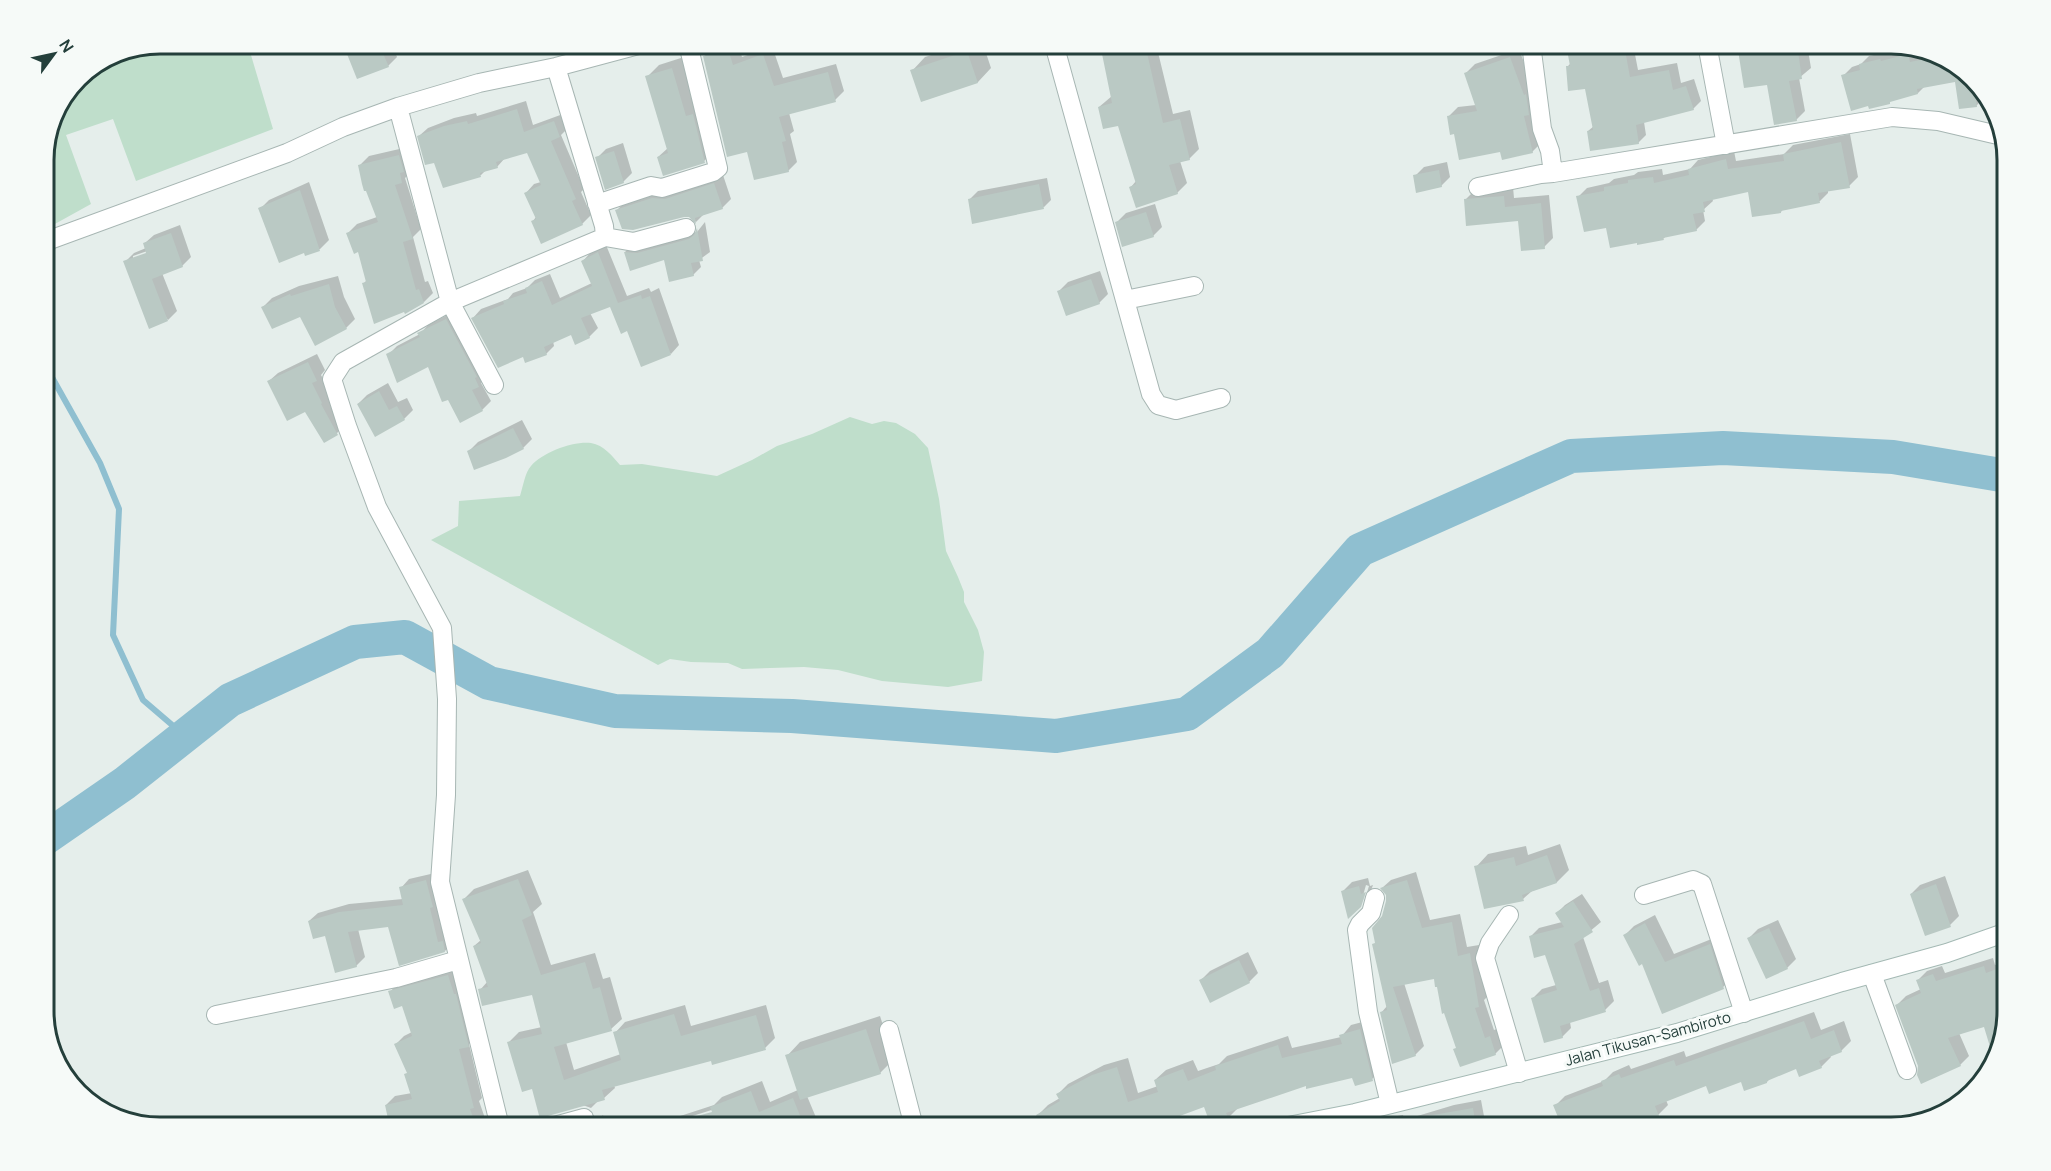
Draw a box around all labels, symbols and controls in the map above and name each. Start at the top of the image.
north arrow [24,24,84,84]
text: N [54,35,79,57]
street label: Jalan Tikusan-Sambiroto [1563,1006,1733,1071]

